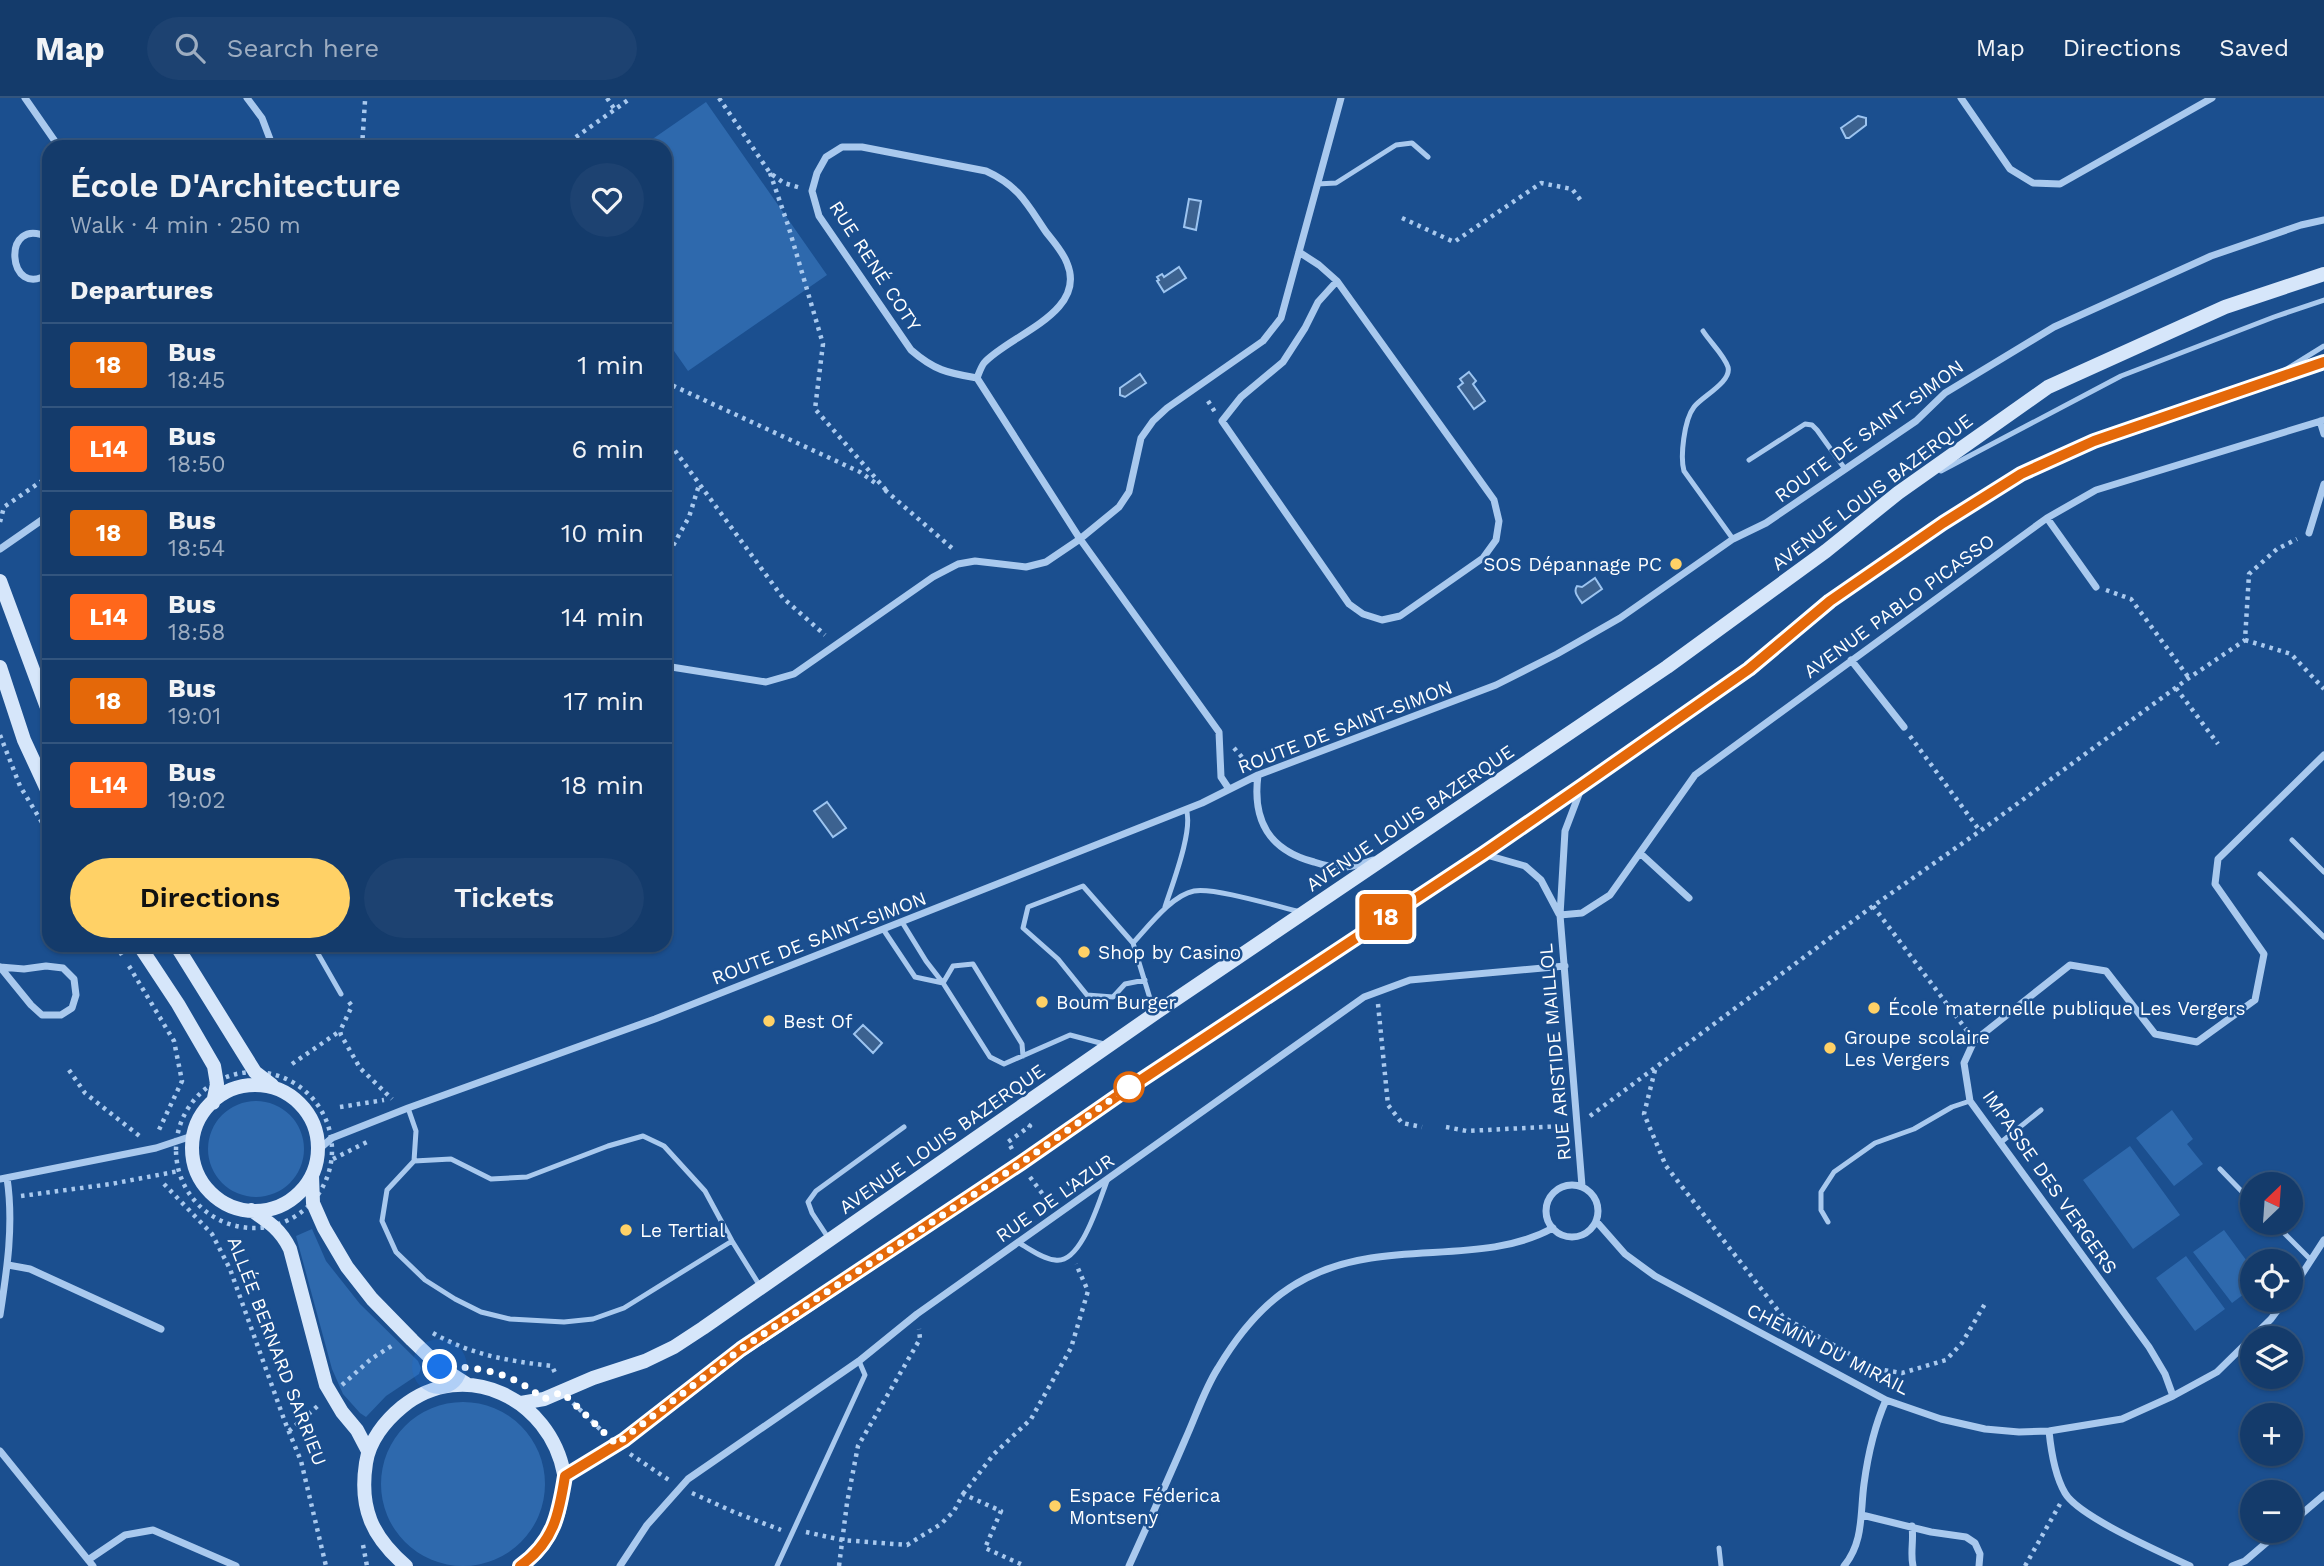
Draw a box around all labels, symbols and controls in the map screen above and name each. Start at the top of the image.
search box [147,17,637,80]
text: Map [35,29,105,68]
icon: search [171,29,209,67]
text: Search here [227,33,379,63]
text: Map [1976,34,2025,62]
text: Directions [2063,34,2181,62]
text: Saved [2219,34,2289,62]
button: heart [570,163,644,237]
text: École D'Architecture [70,166,401,205]
street label: RUE RENÉ COTY [824,196,926,336]
text: Walk · 4 min · 250 m [70,212,301,239]
text: Departures [70,275,213,305]
text: Bus [168,337,216,367]
text: 1 min [577,350,644,380]
text: 18 [96,351,121,379]
street label: ROUTE DE SAINT-SIMON [1770,355,1968,507]
text: 18:45 [168,367,225,394]
street label: AVENUE LOUIS BAZERQUE [1767,409,1977,575]
text: Bus [168,421,216,451]
text: 6 min [572,434,644,464]
text: L14 [89,435,128,463]
text: 18:50 [168,451,226,478]
text: Bus [168,505,216,535]
text: 10 min [561,518,644,548]
text: 18 [96,519,121,547]
street label: AVENUE PABLO PICASSO [1799,529,1999,683]
text: 18:54 [168,535,225,562]
place label: SOS Dépannage PC [1483,553,1662,576]
marker: SOS Dépannage PC [1668,556,1684,572]
text: Bus [168,589,216,619]
text: 14 min [561,602,644,632]
text: L14 [89,603,128,631]
text: 18:58 [168,619,226,646]
text: Bus [168,673,216,703]
street label: ROUTE DE SAINT-SIMON [1235,675,1455,779]
text: 17 min [563,686,644,716]
text: 18 [96,687,121,715]
text: 19:01 [168,703,221,730]
street label: AVENUE LOUIS BAZERQUE [1302,740,1518,896]
text: Bus [168,757,216,787]
text: 18 min [561,770,644,800]
text: L14 [89,771,128,799]
text: 19:02 [168,787,226,814]
button: Directions [70,858,350,938]
button: Tickets [364,858,644,938]
street label: ROUTE DE SAINT-SIMON [709,886,929,990]
line badge: 18 [1354,894,1418,940]
text: 18 [1373,903,1399,931]
place label: Shop by Casino [1098,941,1241,964]
street label: RUE ARISTIDE MAILLOL [1534,942,1576,1162]
marker: Shop by Casino [1076,944,1092,960]
place label: Boum Burger [1056,991,1177,1014]
marker: Boum Burger [1034,994,1050,1010]
place label: École maternelle publique Les Vergers [1888,997,2246,1020]
marker: École maternelle publique Les Vergers [1866,1000,1882,1016]
place label: Best Of [783,1010,853,1033]
marker: Best Of [761,1013,777,1029]
place label: Groupe scolaire Les Vergers [1844,1026,1990,1071]
marker: Groupe scolaire Les Vergers [1822,1040,1838,1056]
street label: AVENUE LOUIS BAZERQUE [835,1059,1049,1219]
unlabelled marker [1114,1072,1144,1102]
street label: IMPASSE DES VERGERS [1978,1086,2122,1278]
street label: RUE DE L'AZUR [991,1149,1119,1247]
north arrow [2240,1172,2303,1236]
map controls [2240,1172,2303,1543]
place label: Le Tertial [640,1219,725,1242]
marker: Le Tertial [618,1222,634,1238]
street label: ALLÉE BERNARD SARRIEU [223,1233,331,1469]
button: locate [2240,1249,2303,1312]
street label: CHEMIN DU MIRAIL [1743,1298,1913,1400]
button: layers [2240,1326,2303,1389]
your location [422,1349,457,1384]
button: + [2240,1403,2303,1466]
button: − [2240,1480,2303,1543]
place label: Espace Féderica Montseny [1069,1484,1221,1529]
marker: Espace Féderica Montseny [1047,1498,1063,1514]

